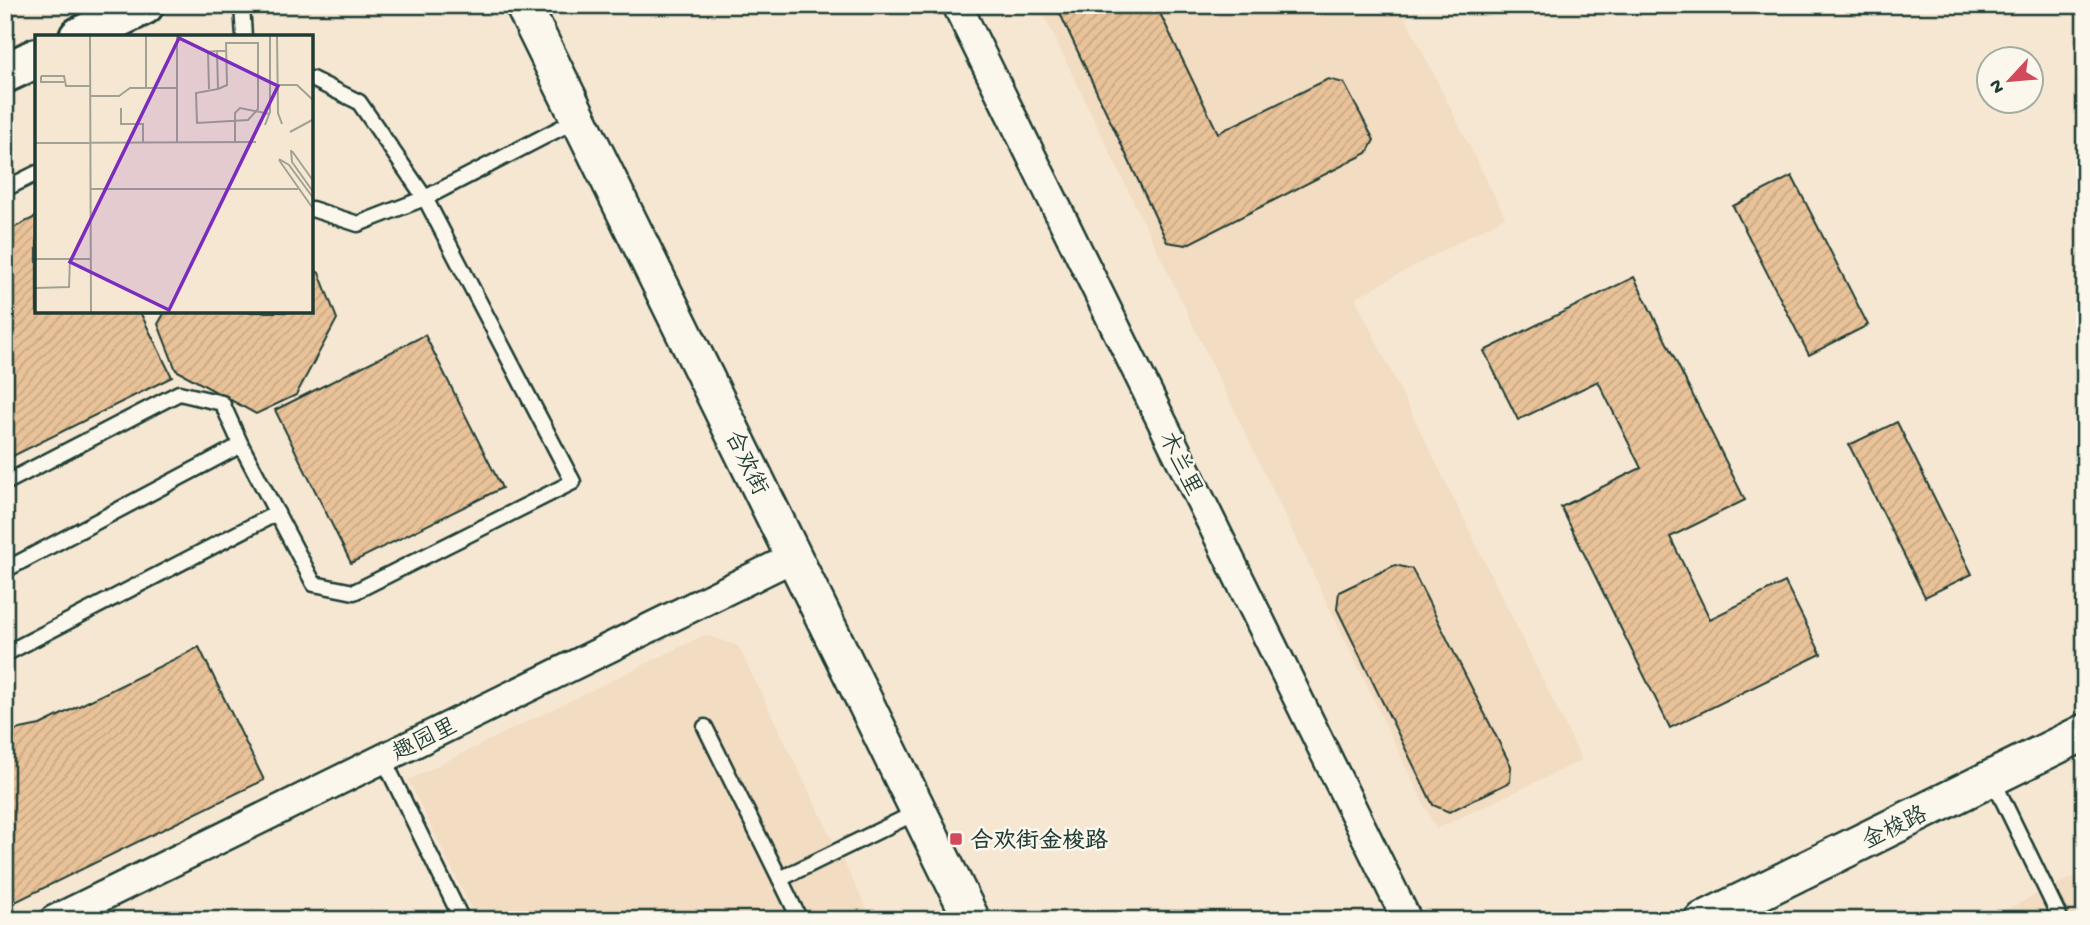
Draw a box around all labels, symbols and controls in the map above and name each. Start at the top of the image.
inset map [35,35,313,313]
north arrow [1974,46,2044,116]
text: N [1985,75,2011,97]
street label: 合欢街 [718,426,773,500]
street label: 木兰里 [1152,427,1207,501]
street label: 趣园里 [389,714,462,768]
street label: 金梭路 [1858,801,1932,856]
place label: 合欢街金梭路 [970,827,1108,856]
marker: 合欢街金梭路 [948,831,964,847]

